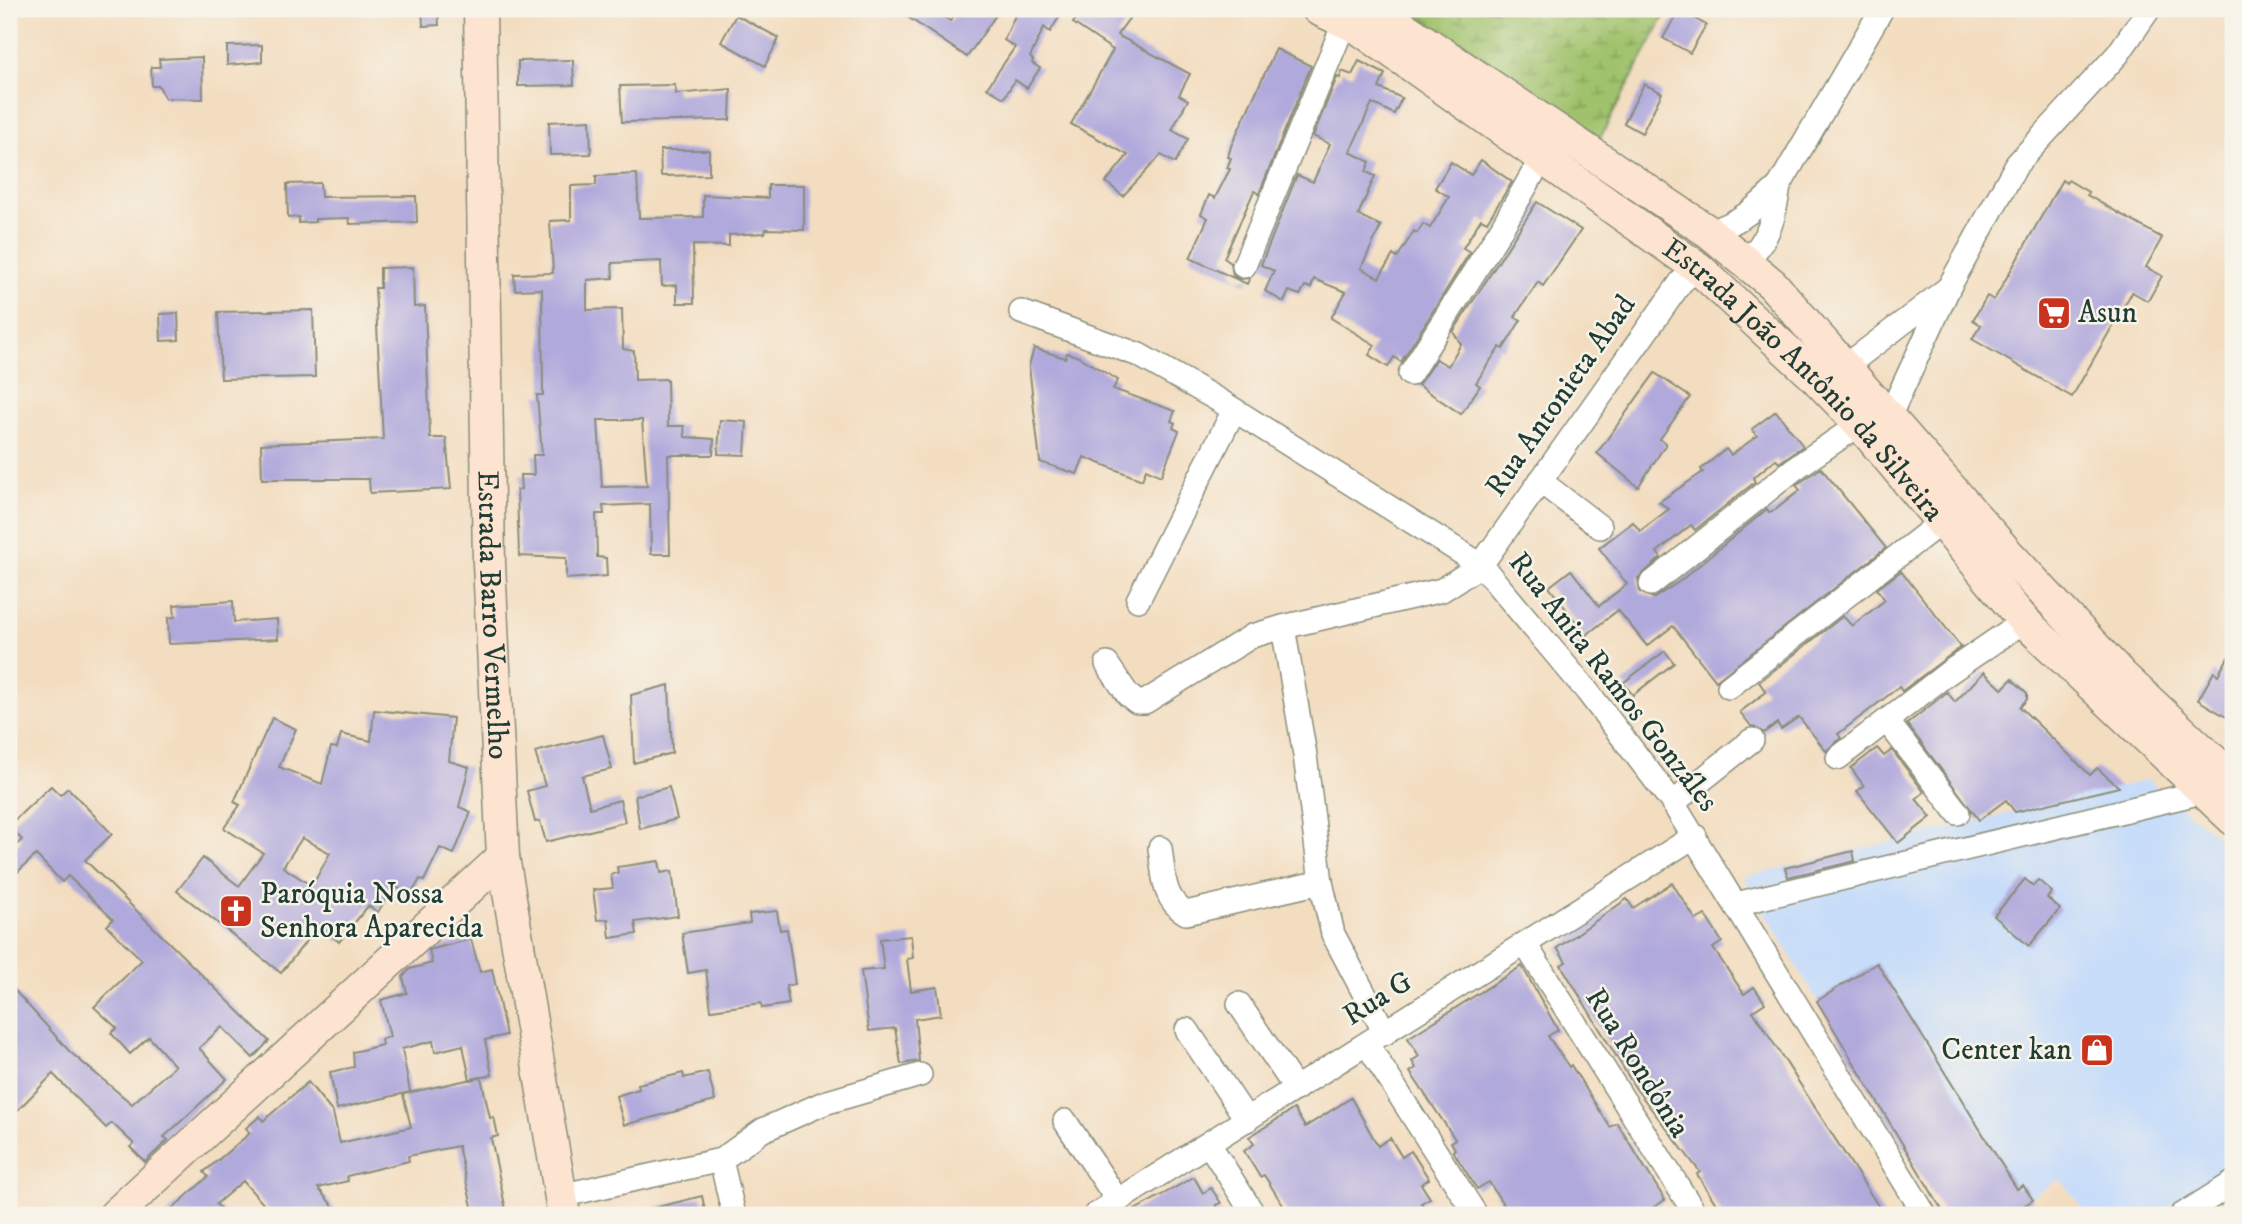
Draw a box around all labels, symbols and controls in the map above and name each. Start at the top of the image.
street label: Estrada João Antônio da Silveira [1655,230,1952,529]
street label: Rua Antonieta Abad [1478,288,1644,504]
supermarket icon: Asun [2035,294,2073,332]
place label: Asun [2078,295,2138,332]
street label: Estrada Barro Vermelho [469,470,517,760]
street label: Rua Anita Ramos Gonzáles [1500,545,1726,819]
place label: Paróquia Nossa Senhora Aparecida [260,876,483,947]
church icon: Paróquia Nossa Senhora Aparecida [217,892,255,930]
street label: Rua G [1337,964,1419,1034]
street label: Rua Rondônia [1576,981,1698,1145]
shop icon: Center kan [2078,1031,2116,1069]
place label: Center kan [1941,1032,2072,1069]

